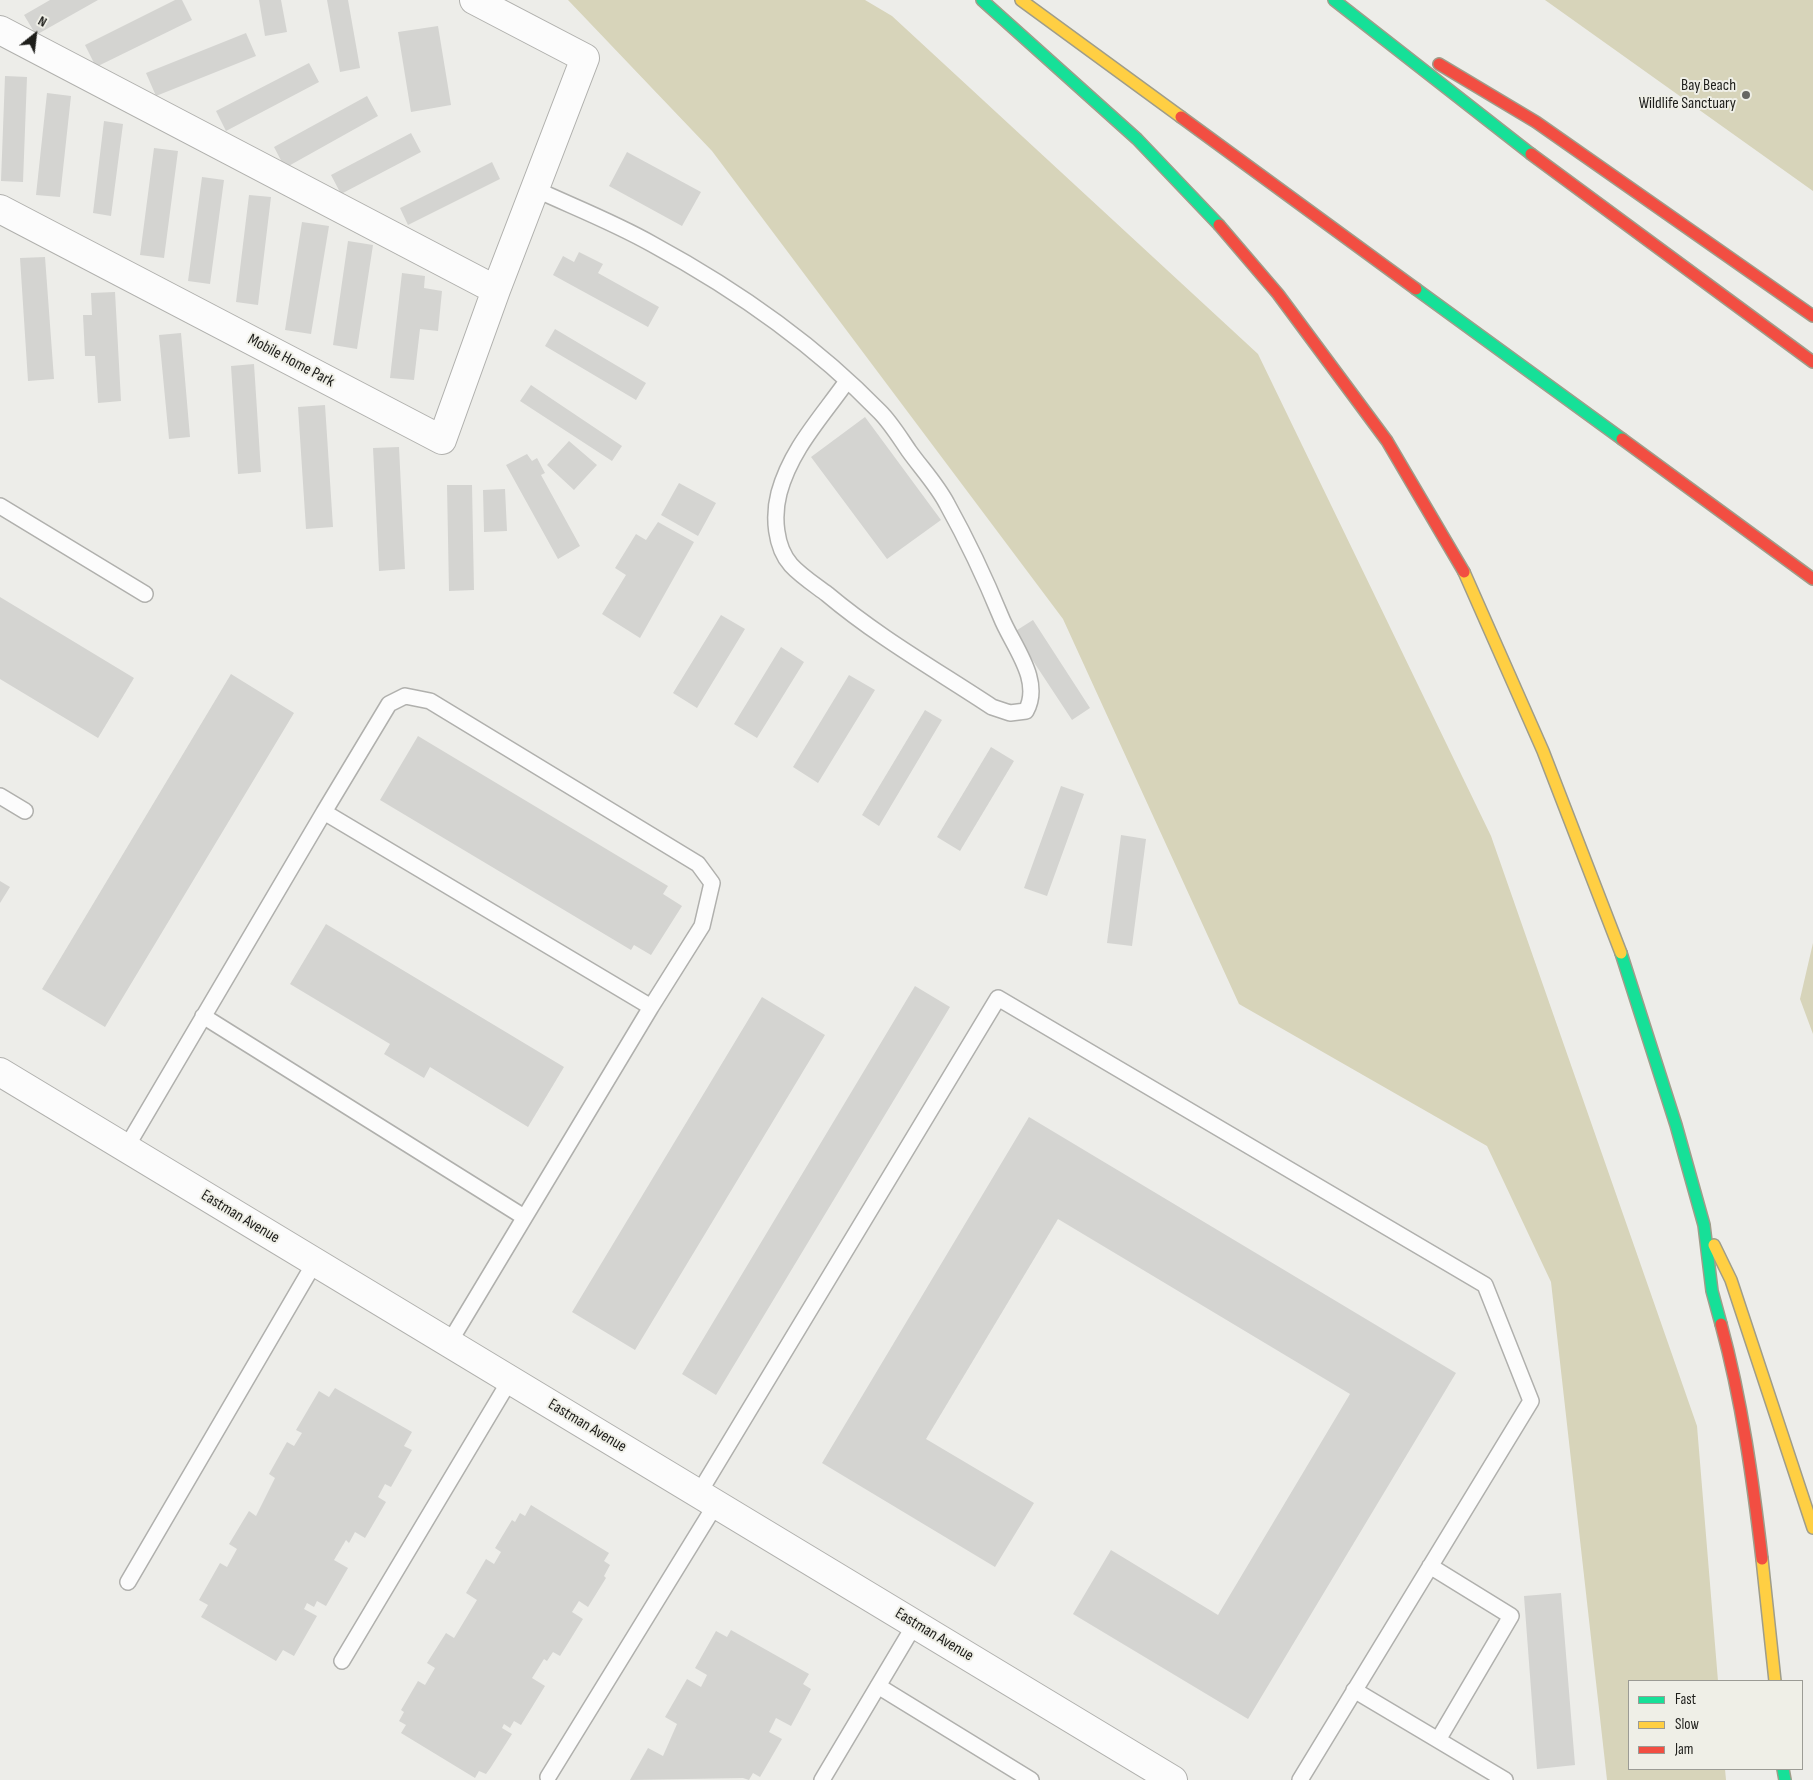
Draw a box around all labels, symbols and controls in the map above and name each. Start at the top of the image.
north arrow [10,10,60,60]
text: N [35,12,50,31]
place label: Bay Beach Wildlife Sanctuary [1639,76,1736,114]
marker: Bay Beach Wildlife Sanctuary [1740,89,1752,101]
street label: Mobile Home Park [244,330,338,392]
street label: Eastman Avenue [197,1186,283,1248]
street label: Eastman Avenue [544,1395,630,1457]
street label: Eastman Avenue [891,1604,977,1666]
legend [1628,1680,1803,1770]
text: Fast [1675,1690,1696,1709]
text: Slow [1675,1715,1699,1734]
text: Jam [1675,1740,1693,1759]

